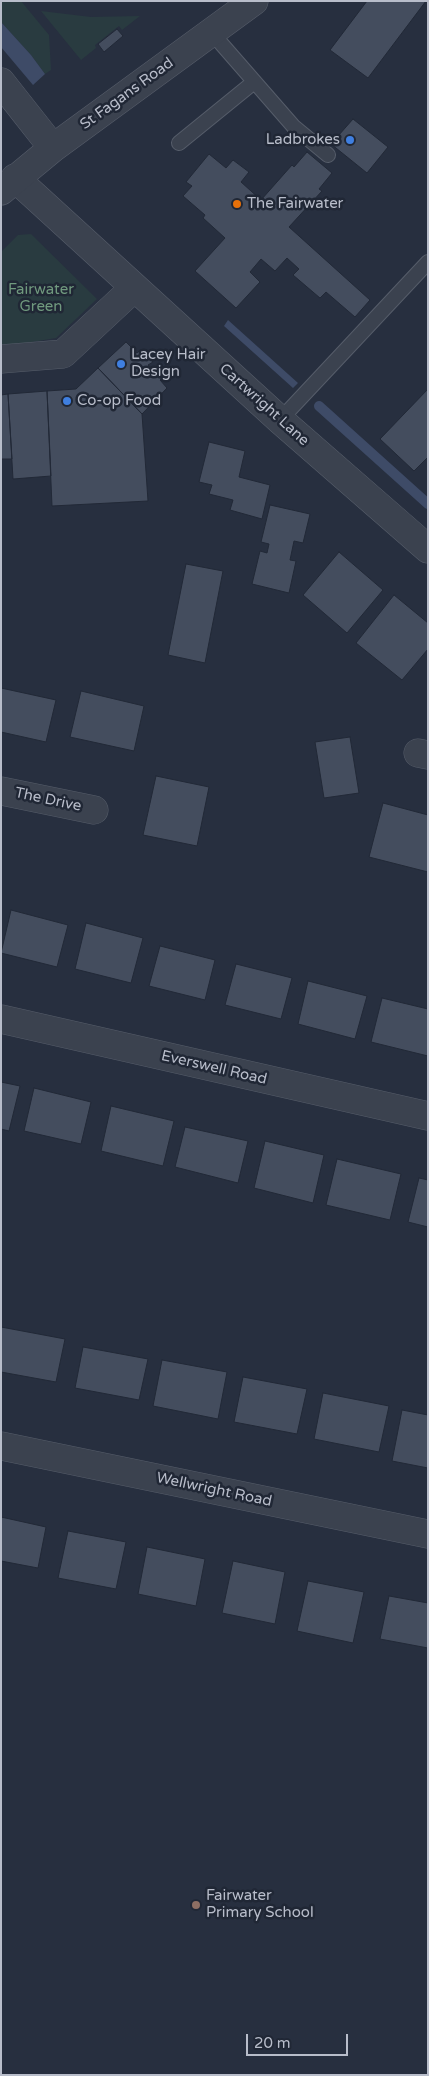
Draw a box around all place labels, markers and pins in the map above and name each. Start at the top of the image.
place label: Ladbrokes [266,131,340,149]
marker: Ladbrokes [344,134,356,146]
place label: The Fairwater [247,195,343,213]
marker: The Fairwater [231,198,243,210]
place label: Lacey Hair Design [131,346,206,381]
marker: Lacey Hair Design [115,358,127,370]
place label: Co-op Food [77,392,161,410]
marker: Co-op Food [61,395,73,407]
place label: Fairwater Primary School [206,1887,314,1922]
marker: Fairwater Primary School [190,1899,202,1911]

